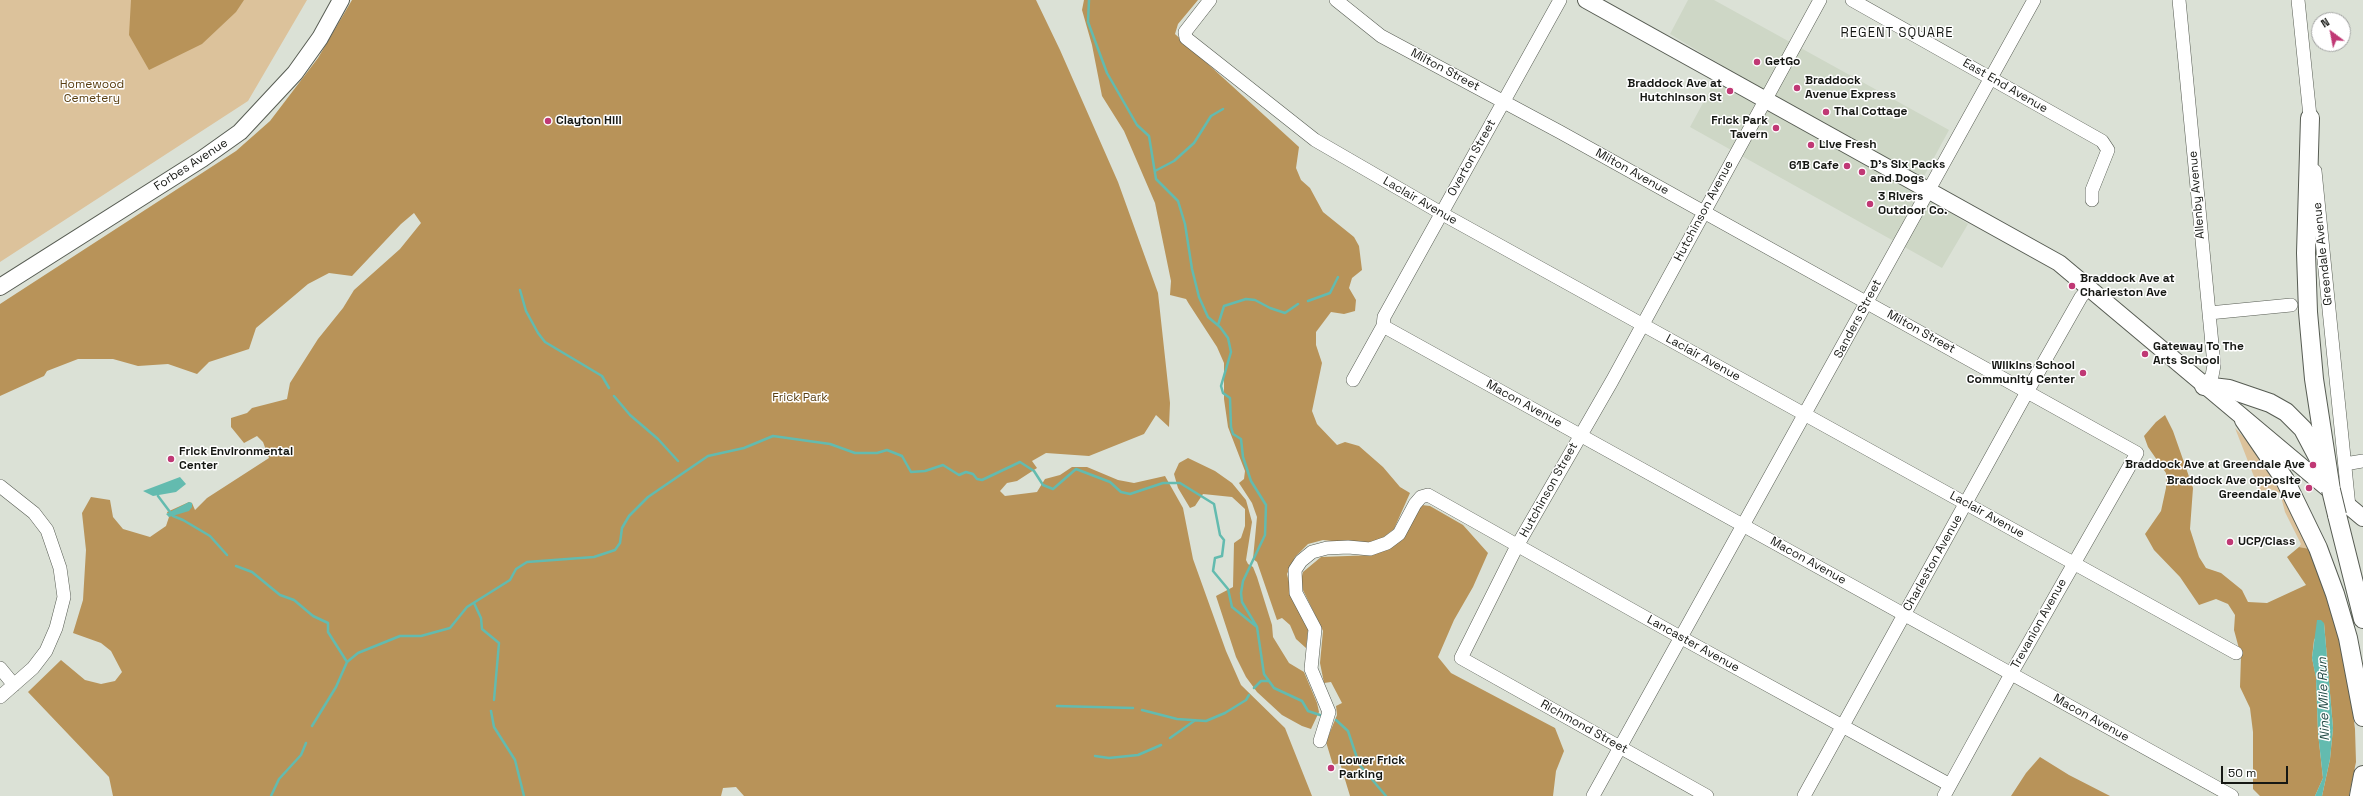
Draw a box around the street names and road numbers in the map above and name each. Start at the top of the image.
street label: Milton Street [1408,46,1482,94]
street label: East End Avenue [1960,56,2050,116]
street label: Overton Street [1445,117,1499,199]
street label: Forbes Avenue [151,136,231,194]
street label: Milton Avenue [1593,146,1671,198]
street label: Allenby Avenue [2186,150,2208,240]
street label: Hutchinson Avenue [1671,158,1737,264]
street label: Laclair Avenue [1380,174,1460,228]
street label: Greendale Avenue [2310,202,2336,306]
street label: Sanders Street [1831,277,1885,361]
street label: Milton Street [1884,307,1958,357]
street label: Laclair Avenue [1663,332,1743,384]
street label: Macon Avenue [1484,377,1564,431]
street label: Hutchinson Street [1517,440,1581,540]
street label: Laclair Avenue [1947,489,2027,541]
street label: Charleston Avenue [1900,512,1966,614]
street label: Macon Avenue [1768,534,1848,588]
street label: Trevanion Avenue [2008,576,2070,672]
street label: Lancaster Avenue [1644,613,1742,675]
street label: Macon Avenue [2051,691,2131,745]
street label: Richmond Street [1538,697,1630,757]

